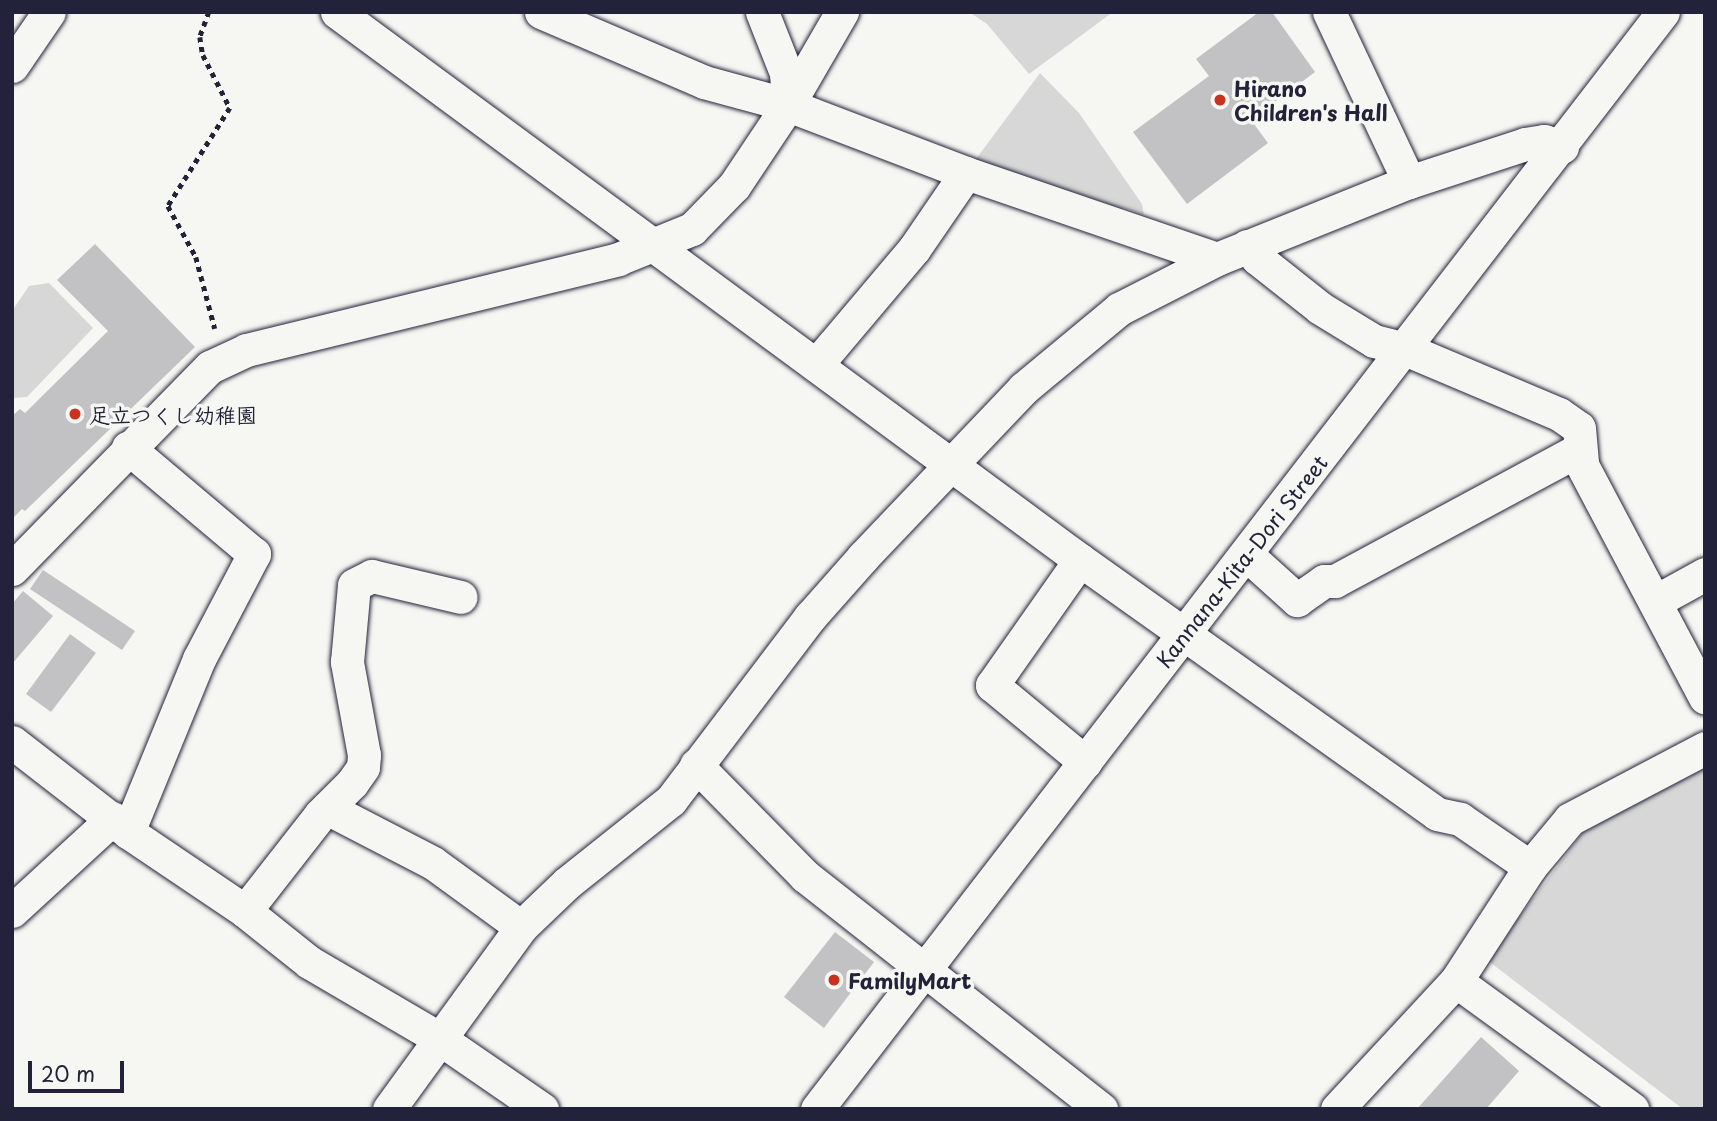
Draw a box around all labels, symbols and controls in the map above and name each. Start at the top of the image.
place label: Hirano Children's Hall [1234,75,1387,125]
marker: Hirano Children's Hall [1212,92,1228,108]
place label: 足立つくし幼稚園 [89,401,257,427]
marker: 足立つくし幼稚園 [67,406,83,422]
street label: Kannana-Kita-Dori Street [1150,449,1332,673]
place label: FamilyMart [848,967,971,993]
marker: FamilyMart [826,972,842,988]
scale bar [32,1048,128,1092]
text: 20 m [41,1057,95,1089]

